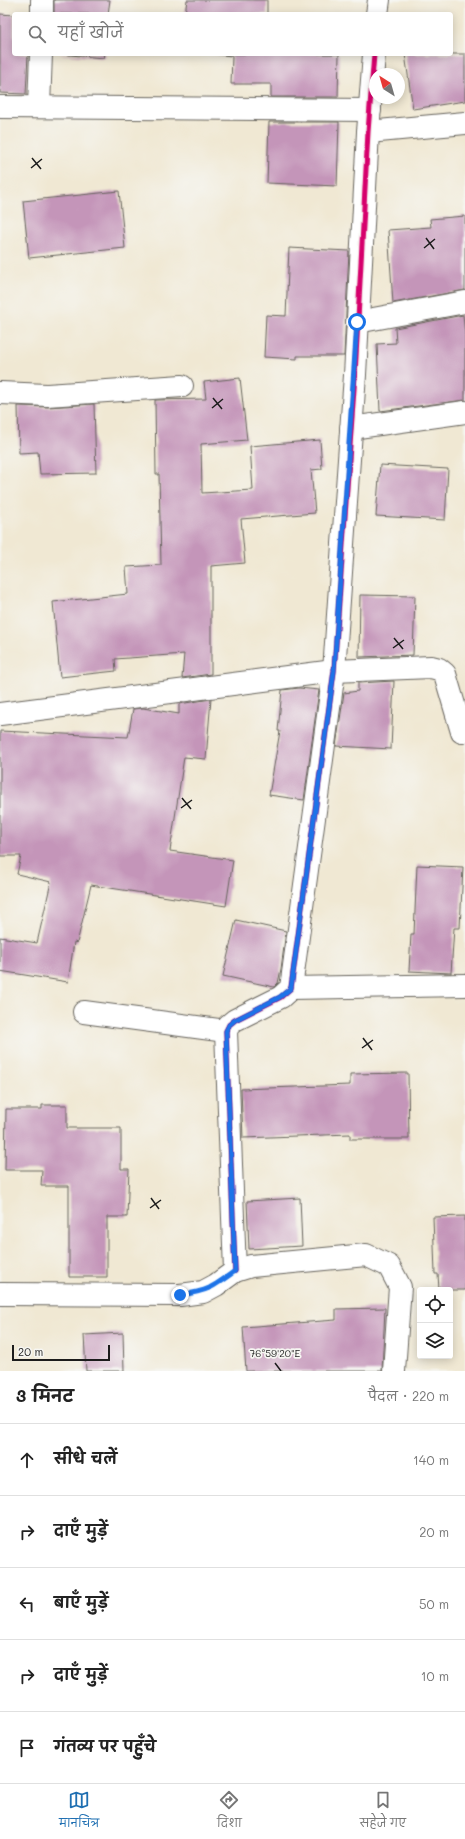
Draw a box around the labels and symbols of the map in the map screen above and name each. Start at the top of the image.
north arrow [369,68,405,104]
route start [348,313,366,331]
route end [171,1286,189,1304]
scale bar [12,1343,110,1362]
text: 76°59'20"E [250,1346,300,1360]

